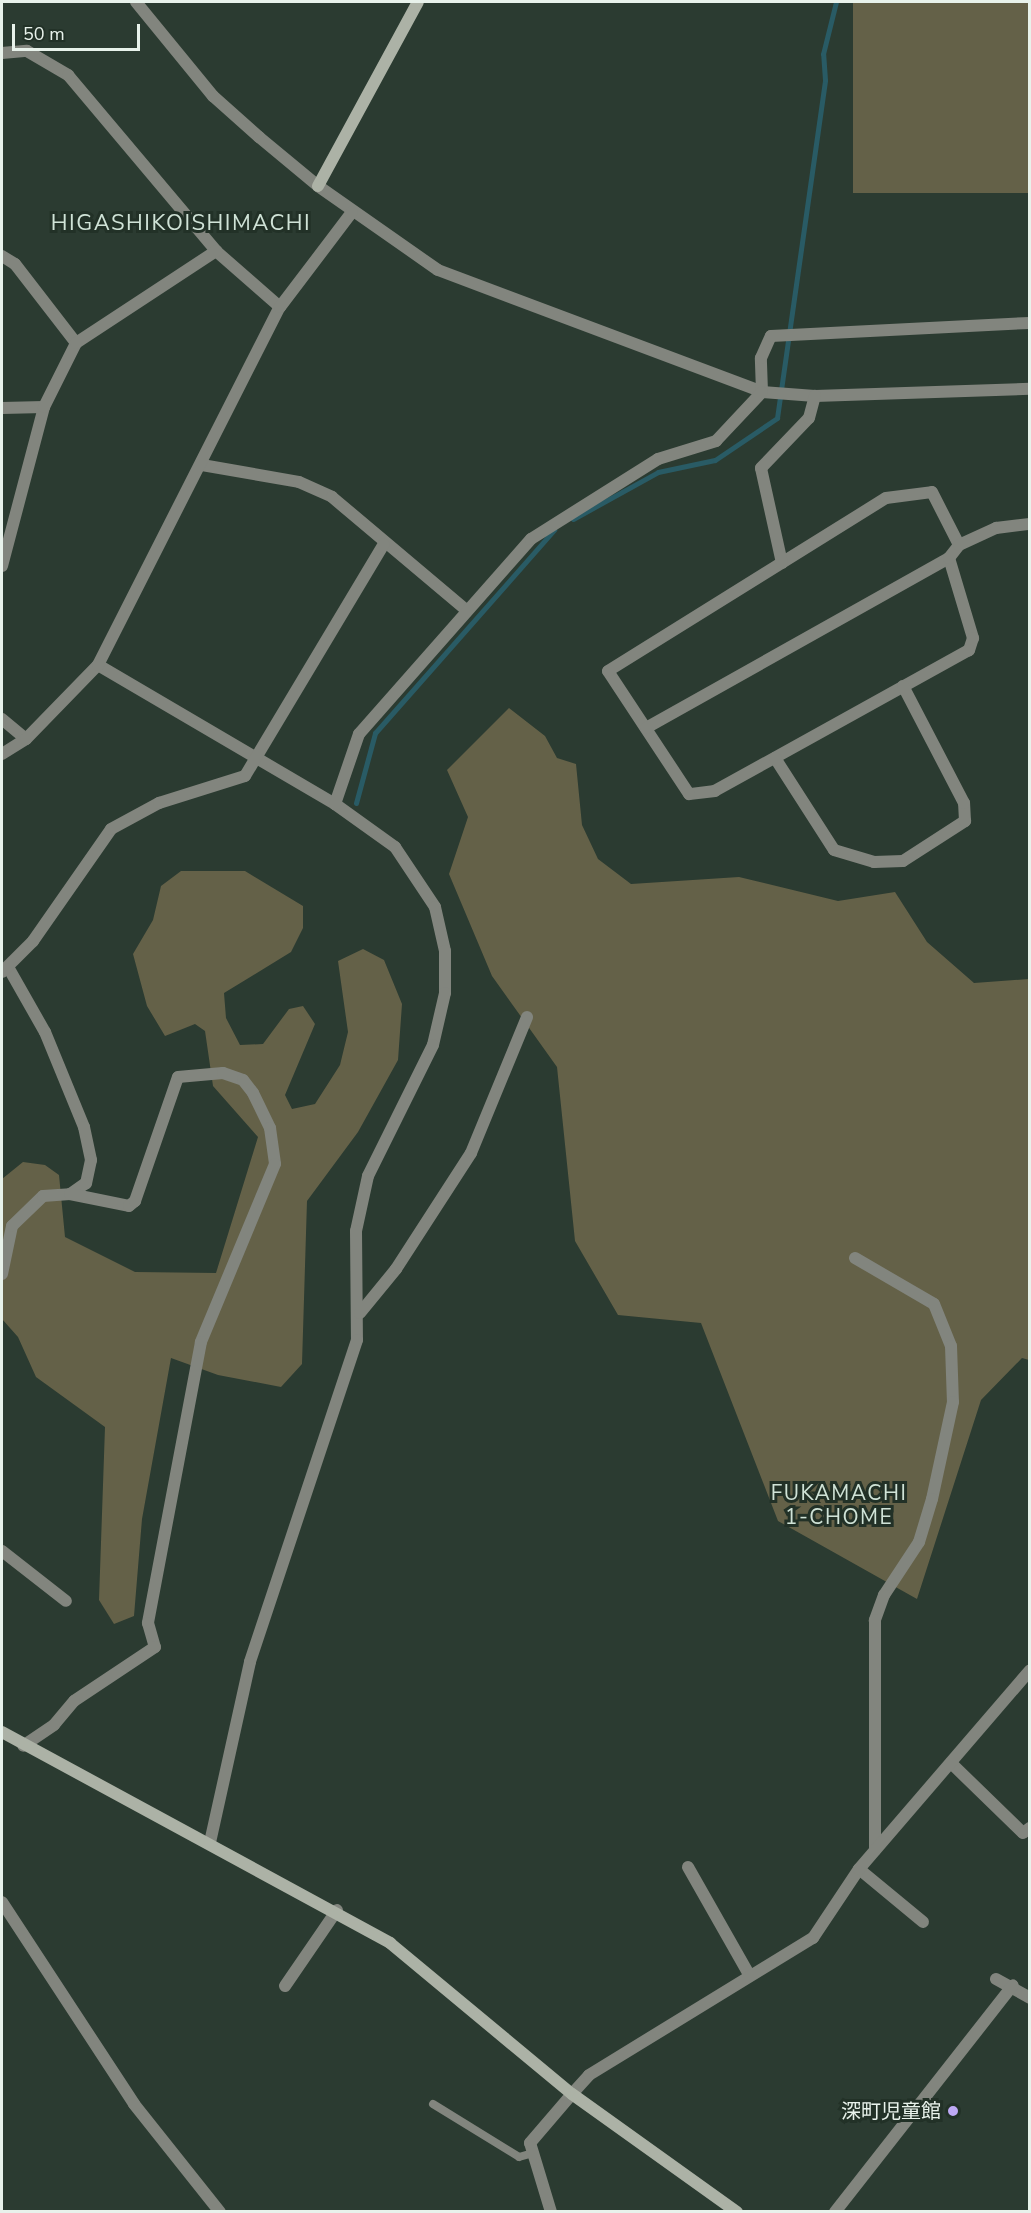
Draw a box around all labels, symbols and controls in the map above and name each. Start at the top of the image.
scale bar [15,12,142,50]
text: 50 m [23,22,65,46]
district label: HIGASHIKOISHIMACHI [51,211,311,237]
district label: FUKAMACHI 1-CHOME [771,1480,907,1530]
place label: 深町児童館 [841,2099,941,2123]
marker: 深町児童館 [946,2104,960,2118]

